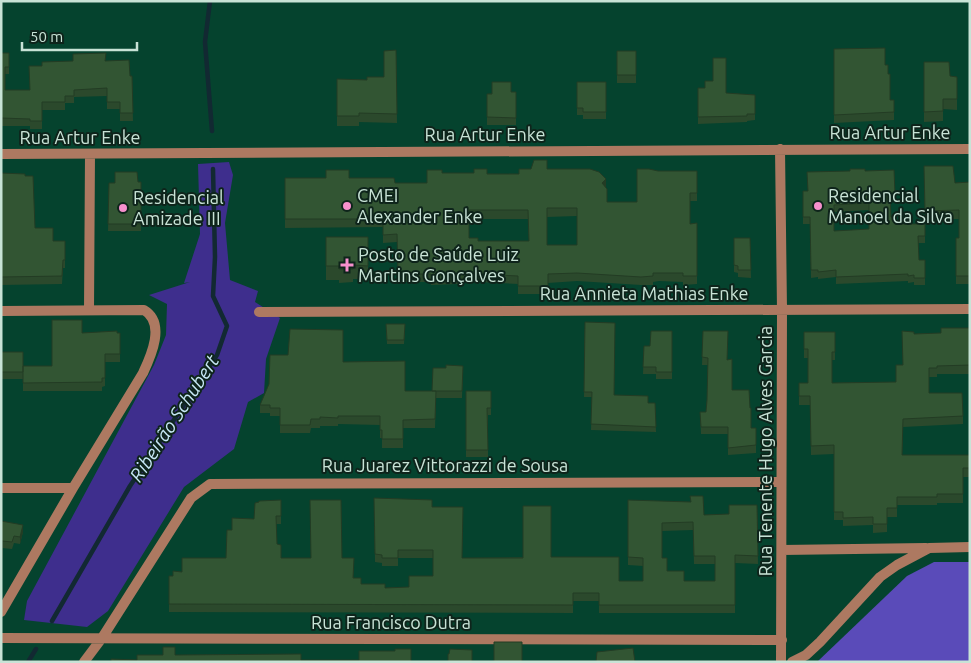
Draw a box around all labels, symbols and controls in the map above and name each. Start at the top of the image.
scale bar [22,20,138,52]
text: 50 m [30,28,63,45]
street label: Rua Artur Enke [830,122,950,142]
street label: Rua Artur Enke [425,124,545,144]
street label: Rua Artur Enke [20,127,140,147]
place label: CMEI Alexander Enke [357,185,482,226]
place label: Residencial Manoel da Silva [828,185,953,226]
place label: Residencial Amizade III [133,187,224,228]
marker: CMEI Alexander Enke [341,200,353,212]
marker: Residencial Manoel da Silva [812,200,824,212]
marker: Residencial Amizade III [117,202,129,214]
place label: Posto de Saúde Luiz Martins Gonçalves [358,244,519,285]
marker: Posto de Saúde Luiz Martins Gonçalves [340,258,354,272]
street label: Rua Annieta Mathias Enke [540,283,748,303]
street label: Rua Tenente Hugo Alves Garcia [755,326,775,576]
water label: Ribeirão Schubert [125,350,224,486]
street label: Rua Juarez Vittorazzi de Sousa [322,455,568,475]
street label: Rua Francisco Dutra [311,612,471,632]

